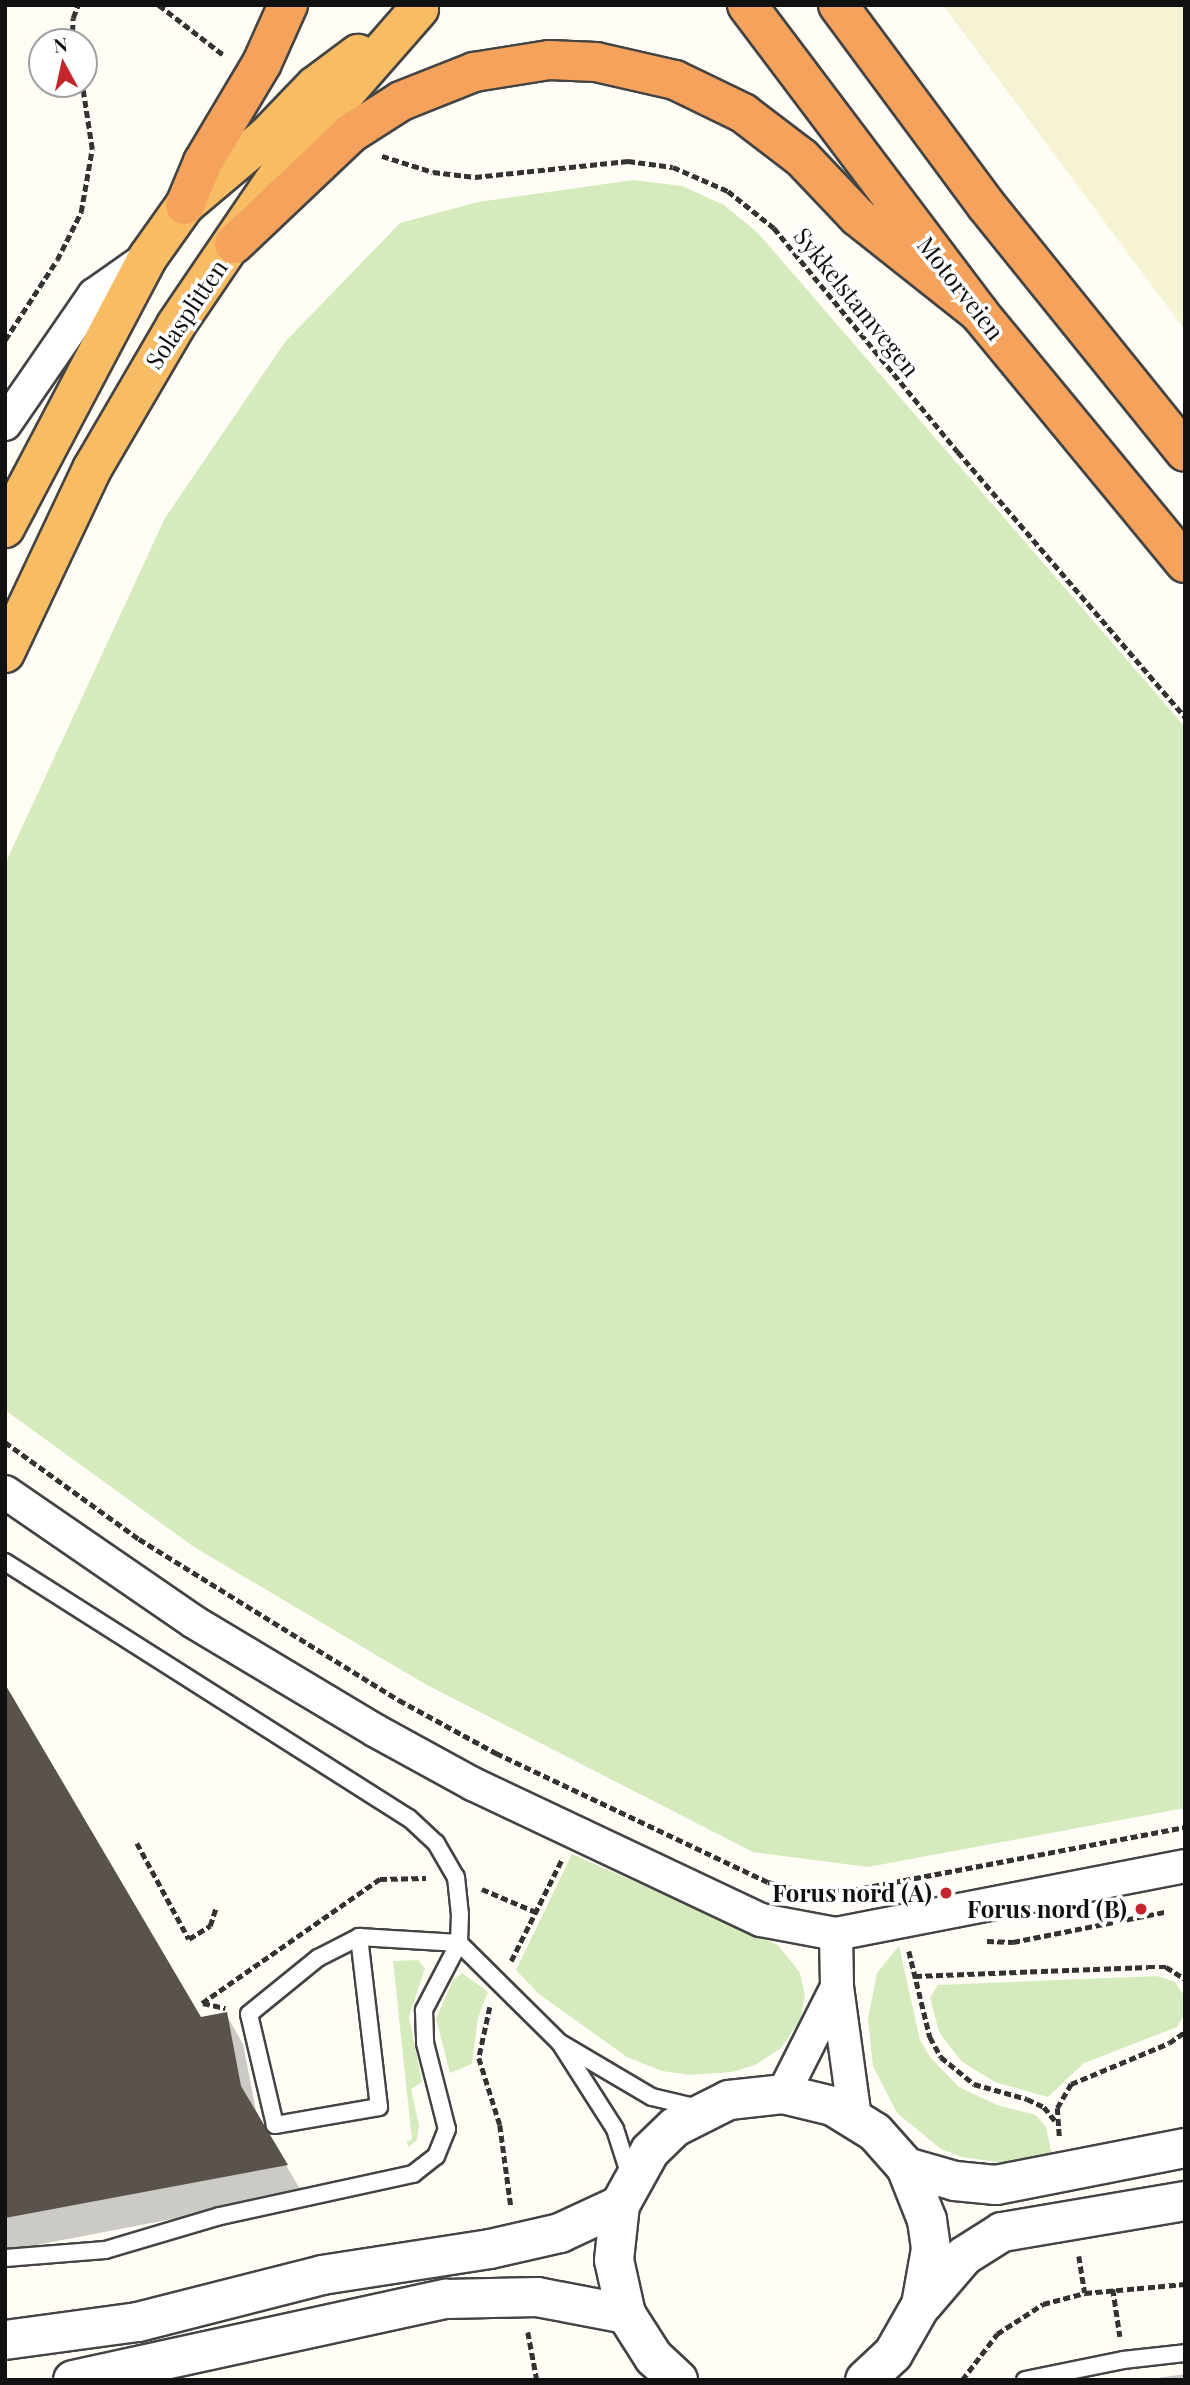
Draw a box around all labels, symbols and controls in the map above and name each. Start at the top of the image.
north arrow [28,28,98,98]
text: N [52,30,69,58]
street label: Sykkelstamvegen [788,222,926,382]
street label: Motorveien [912,231,1010,345]
street label: Solasplitten [139,254,233,374]
place label: Forus nord (A) [772,1879,932,1907]
marker: Forus nord (A) [938,1885,954,1901]
place label: Forus nord (B) [967,1895,1127,1923]
marker: Forus nord (B) [1133,1901,1149,1917]

